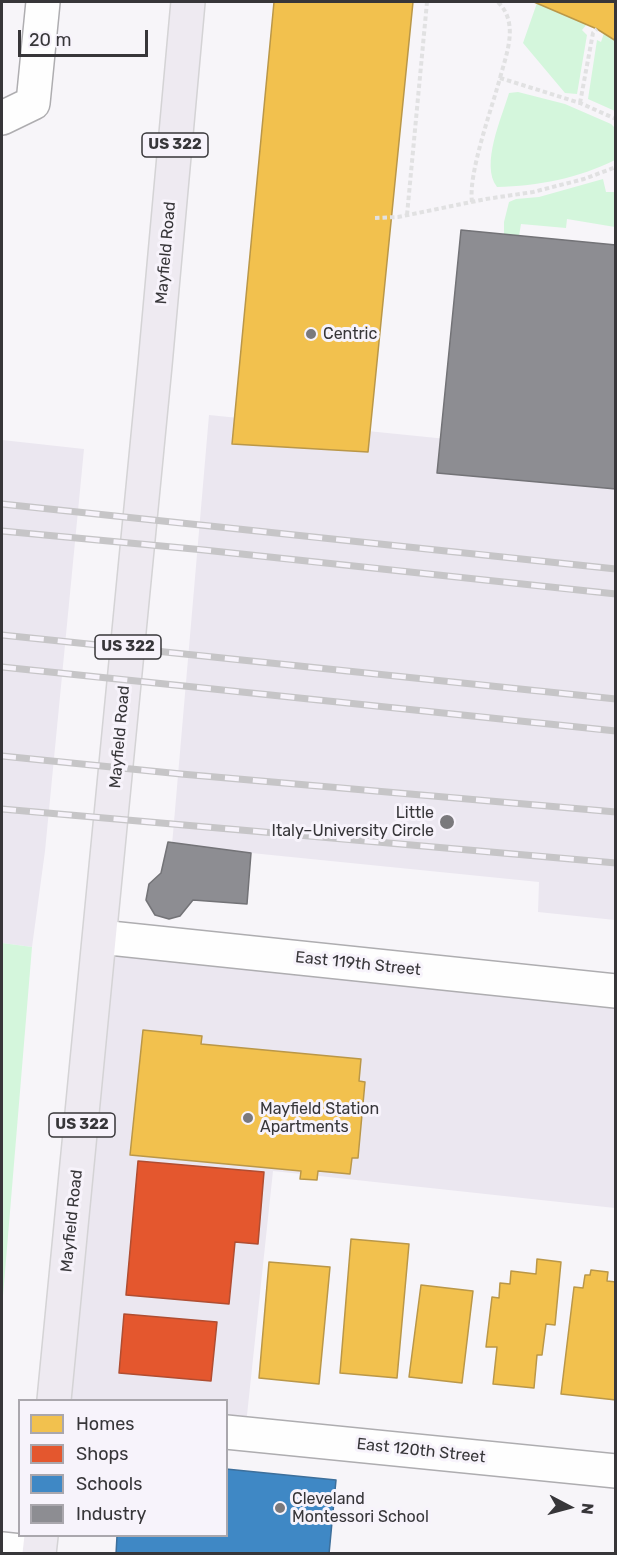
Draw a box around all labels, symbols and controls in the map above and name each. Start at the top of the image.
scale bar [21,18,152,56]
text: 20 m [29,29,71,51]
road number: US 322 [142,133,208,157]
street label: Mayfield Road [152,201,180,305]
place label: Centric [323,324,377,344]
marker: Centric [304,327,318,341]
road number: US 322 [95,635,161,659]
street label: Mayfield Road [106,685,134,789]
place label: Little Italy–University Circle [272,803,434,841]
marker: Little Italy–University Circle [438,813,456,831]
street label: East 119th Street [294,948,422,980]
place label: Mayfield Station Apartments [260,1099,379,1137]
marker: Mayfield Station Apartments [241,1111,255,1125]
road number: US 322 [49,1113,115,1137]
street label: Mayfield Road [57,1169,87,1273]
legend [18,1399,228,1537]
text: Homes [76,1413,134,1435]
street label: East 120th Street [356,1435,486,1467]
text: Shops [76,1443,128,1465]
text: Schools [76,1473,142,1495]
north arrow [539,1477,599,1537]
place label: Cleveland Montessori School [292,1489,429,1527]
marker: Cleveland Montessori School [273,1501,287,1515]
text: N [577,1502,597,1516]
text: Industry [76,1503,146,1525]

